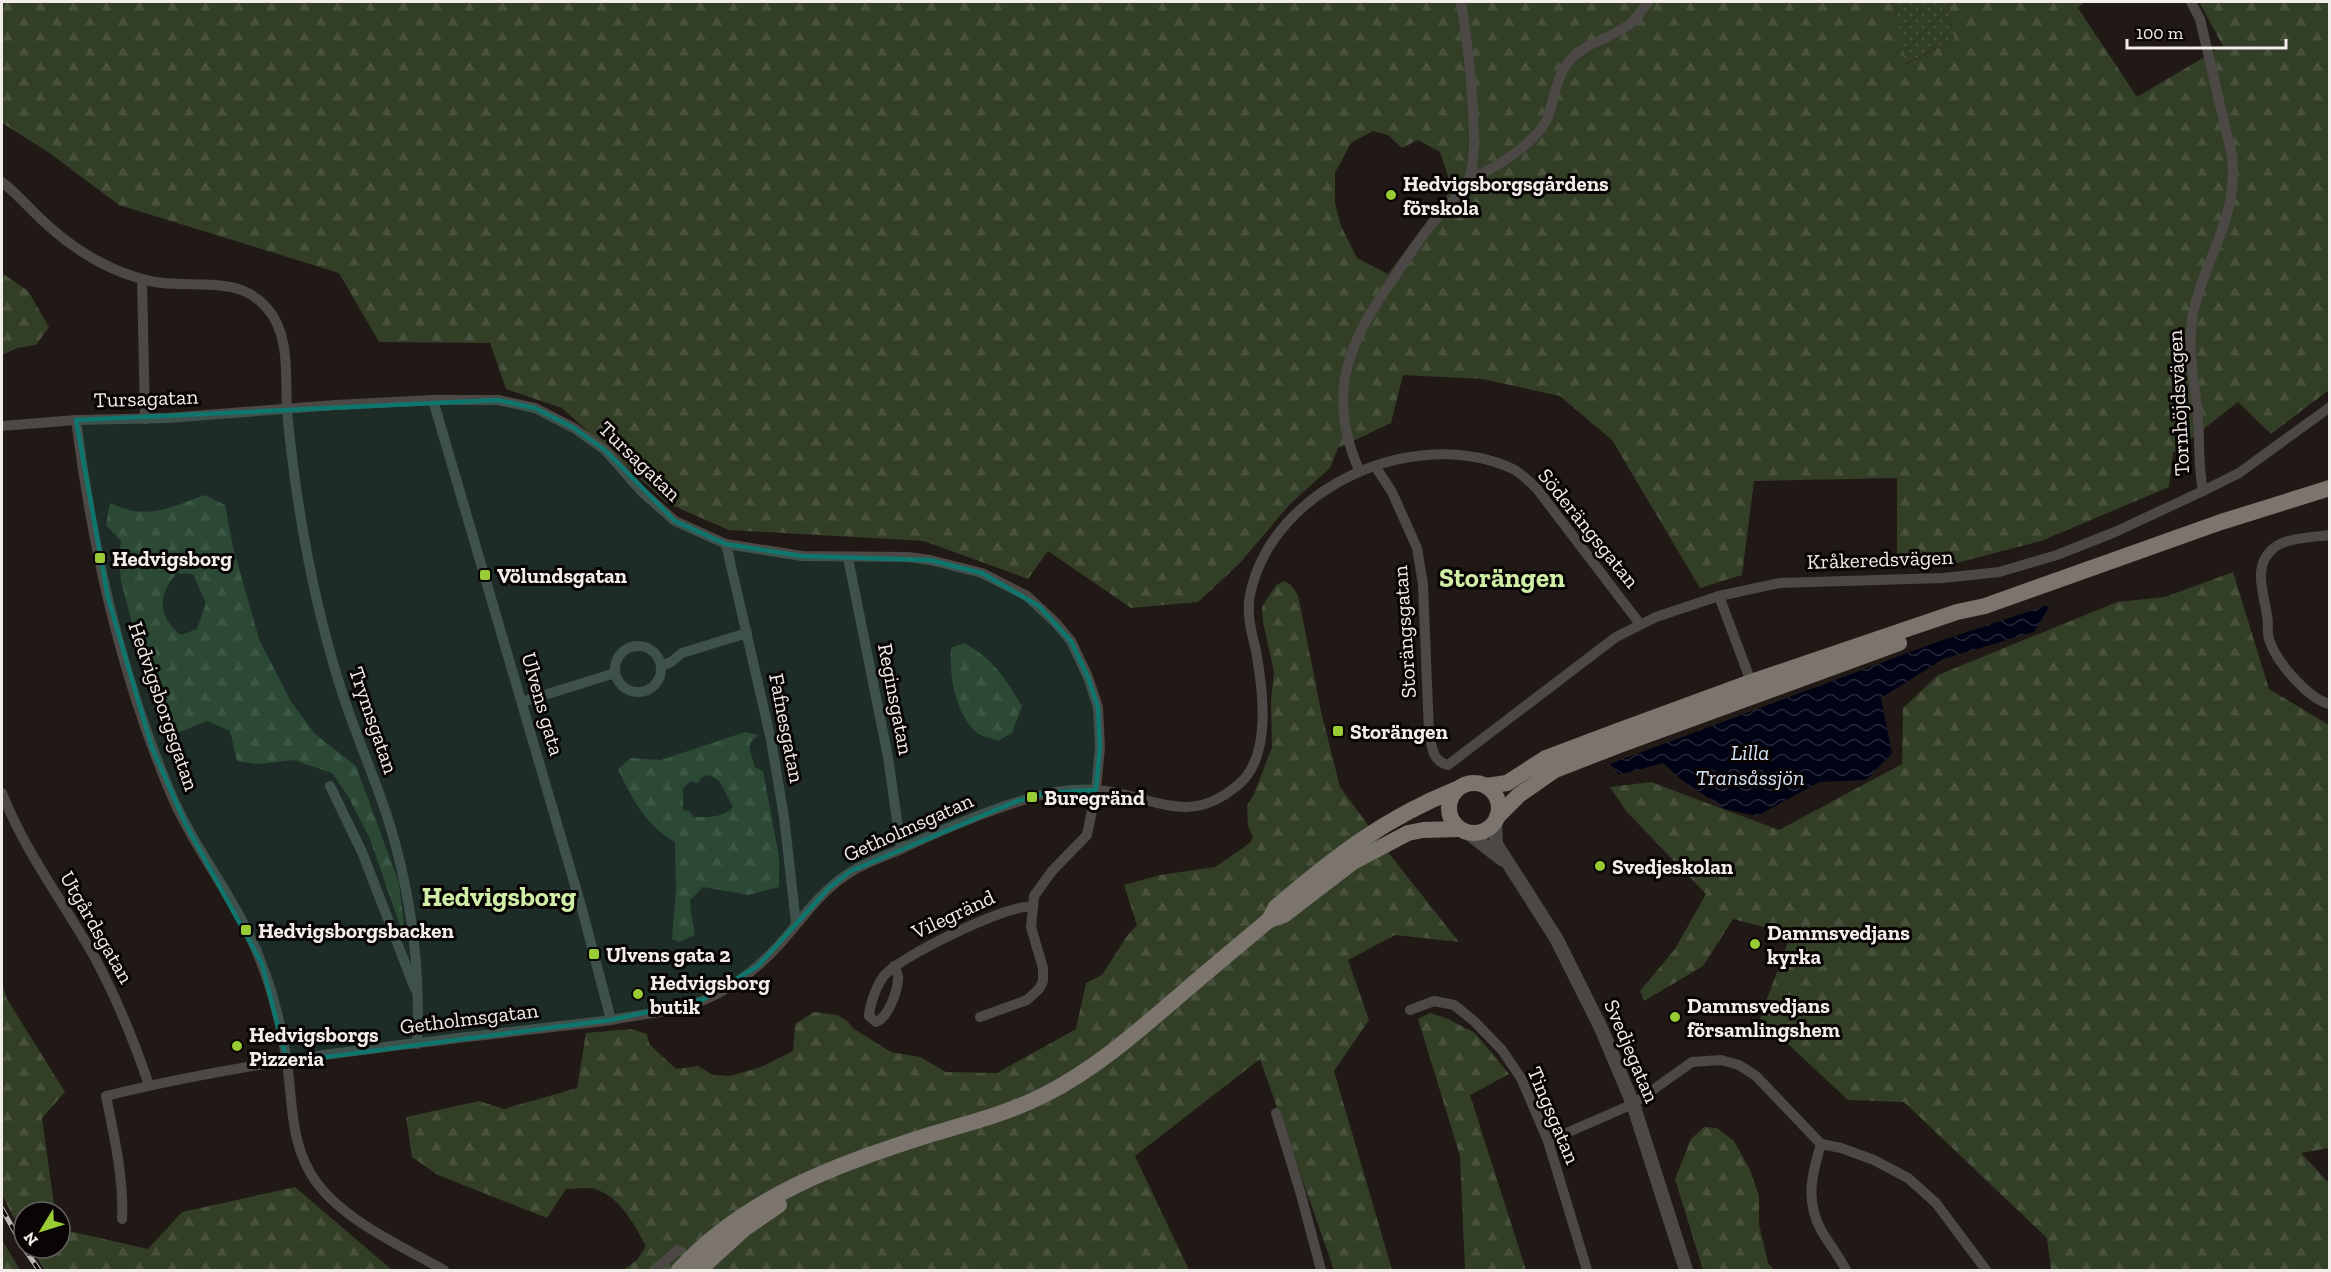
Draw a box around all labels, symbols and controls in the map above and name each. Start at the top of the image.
scale bar [2127,12,2286,50]
text: 100 m [2136,22,2184,44]
place label: Hedvigsborgsgårdens förskola [1403,171,1609,220]
marker: Hedvigsborgsgårdens förskola [1384,188,1398,202]
street label: Tornhöjdsvägen [2162,329,2195,477]
street label: Tursagatan [93,384,199,412]
street label: Tursagatan [594,416,686,506]
street label: Söderängsgatan [1533,463,1645,593]
street label: Kråkeredsvägen [1806,544,1954,574]
place label: Hedvigsborg [112,546,232,571]
marker: Hedvigsborg [93,551,107,565]
district label: Storängen [1439,562,1565,594]
place label: Völundsgatan [497,563,628,588]
street label: Storängsgatan [1387,565,1421,699]
marker: Völundsgatan [478,568,492,582]
street label: Hedvigsborgsgatan [123,618,205,794]
street label: Reginsgatan [873,641,919,757]
street label: Ulvens gata [516,650,570,758]
street label: Trymsgatan [344,663,404,777]
street label: Fafnesgatan [764,671,810,785]
place label: Storängen [1350,719,1448,744]
marker: Storängen [1331,724,1345,738]
water label: Lilla Transåssjön [1695,739,1805,791]
place label: Buregränd [1044,785,1145,810]
street label: Getholmsgatan [839,787,977,867]
marker: Buregränd [1025,790,1039,804]
place label: Svedjeskolan [1612,854,1734,879]
marker: Svedjeskolan [1593,859,1607,873]
street label: Utgårdsgatan [55,866,139,988]
district label: Hedvigsborg [422,881,576,913]
street label: Vilegränd [907,884,999,944]
place label: Hedvigsborgsbacken [258,918,454,943]
place label: Dammsvedjans kyrka [1767,920,1910,969]
marker: Hedvigsborgsbacken [239,923,253,937]
marker: Dammsvedjans kyrka [1748,937,1762,951]
place label: Ulvens gata 2 [606,942,730,967]
marker: Ulvens gata 2 [587,947,601,961]
place label: Hedvigsborg butik [649,970,770,1019]
marker: Hedvigsborg butik [631,987,645,1001]
place label: Dammsvedjans församlingshem [1687,993,1841,1042]
street label: Svedjegatan [1598,996,1665,1107]
street label: Getholmsgatan [398,997,540,1039]
marker: Dammsvedjans församlingshem [1668,1010,1682,1024]
place label: Hedvigsborgs Pizzeria [249,1022,379,1071]
marker: Hedvigsborgs Pizzeria [230,1039,244,1053]
street label: Tingsgatan [1522,1063,1586,1167]
north arrow [12,1200,72,1260]
text: N [19,1228,42,1250]

